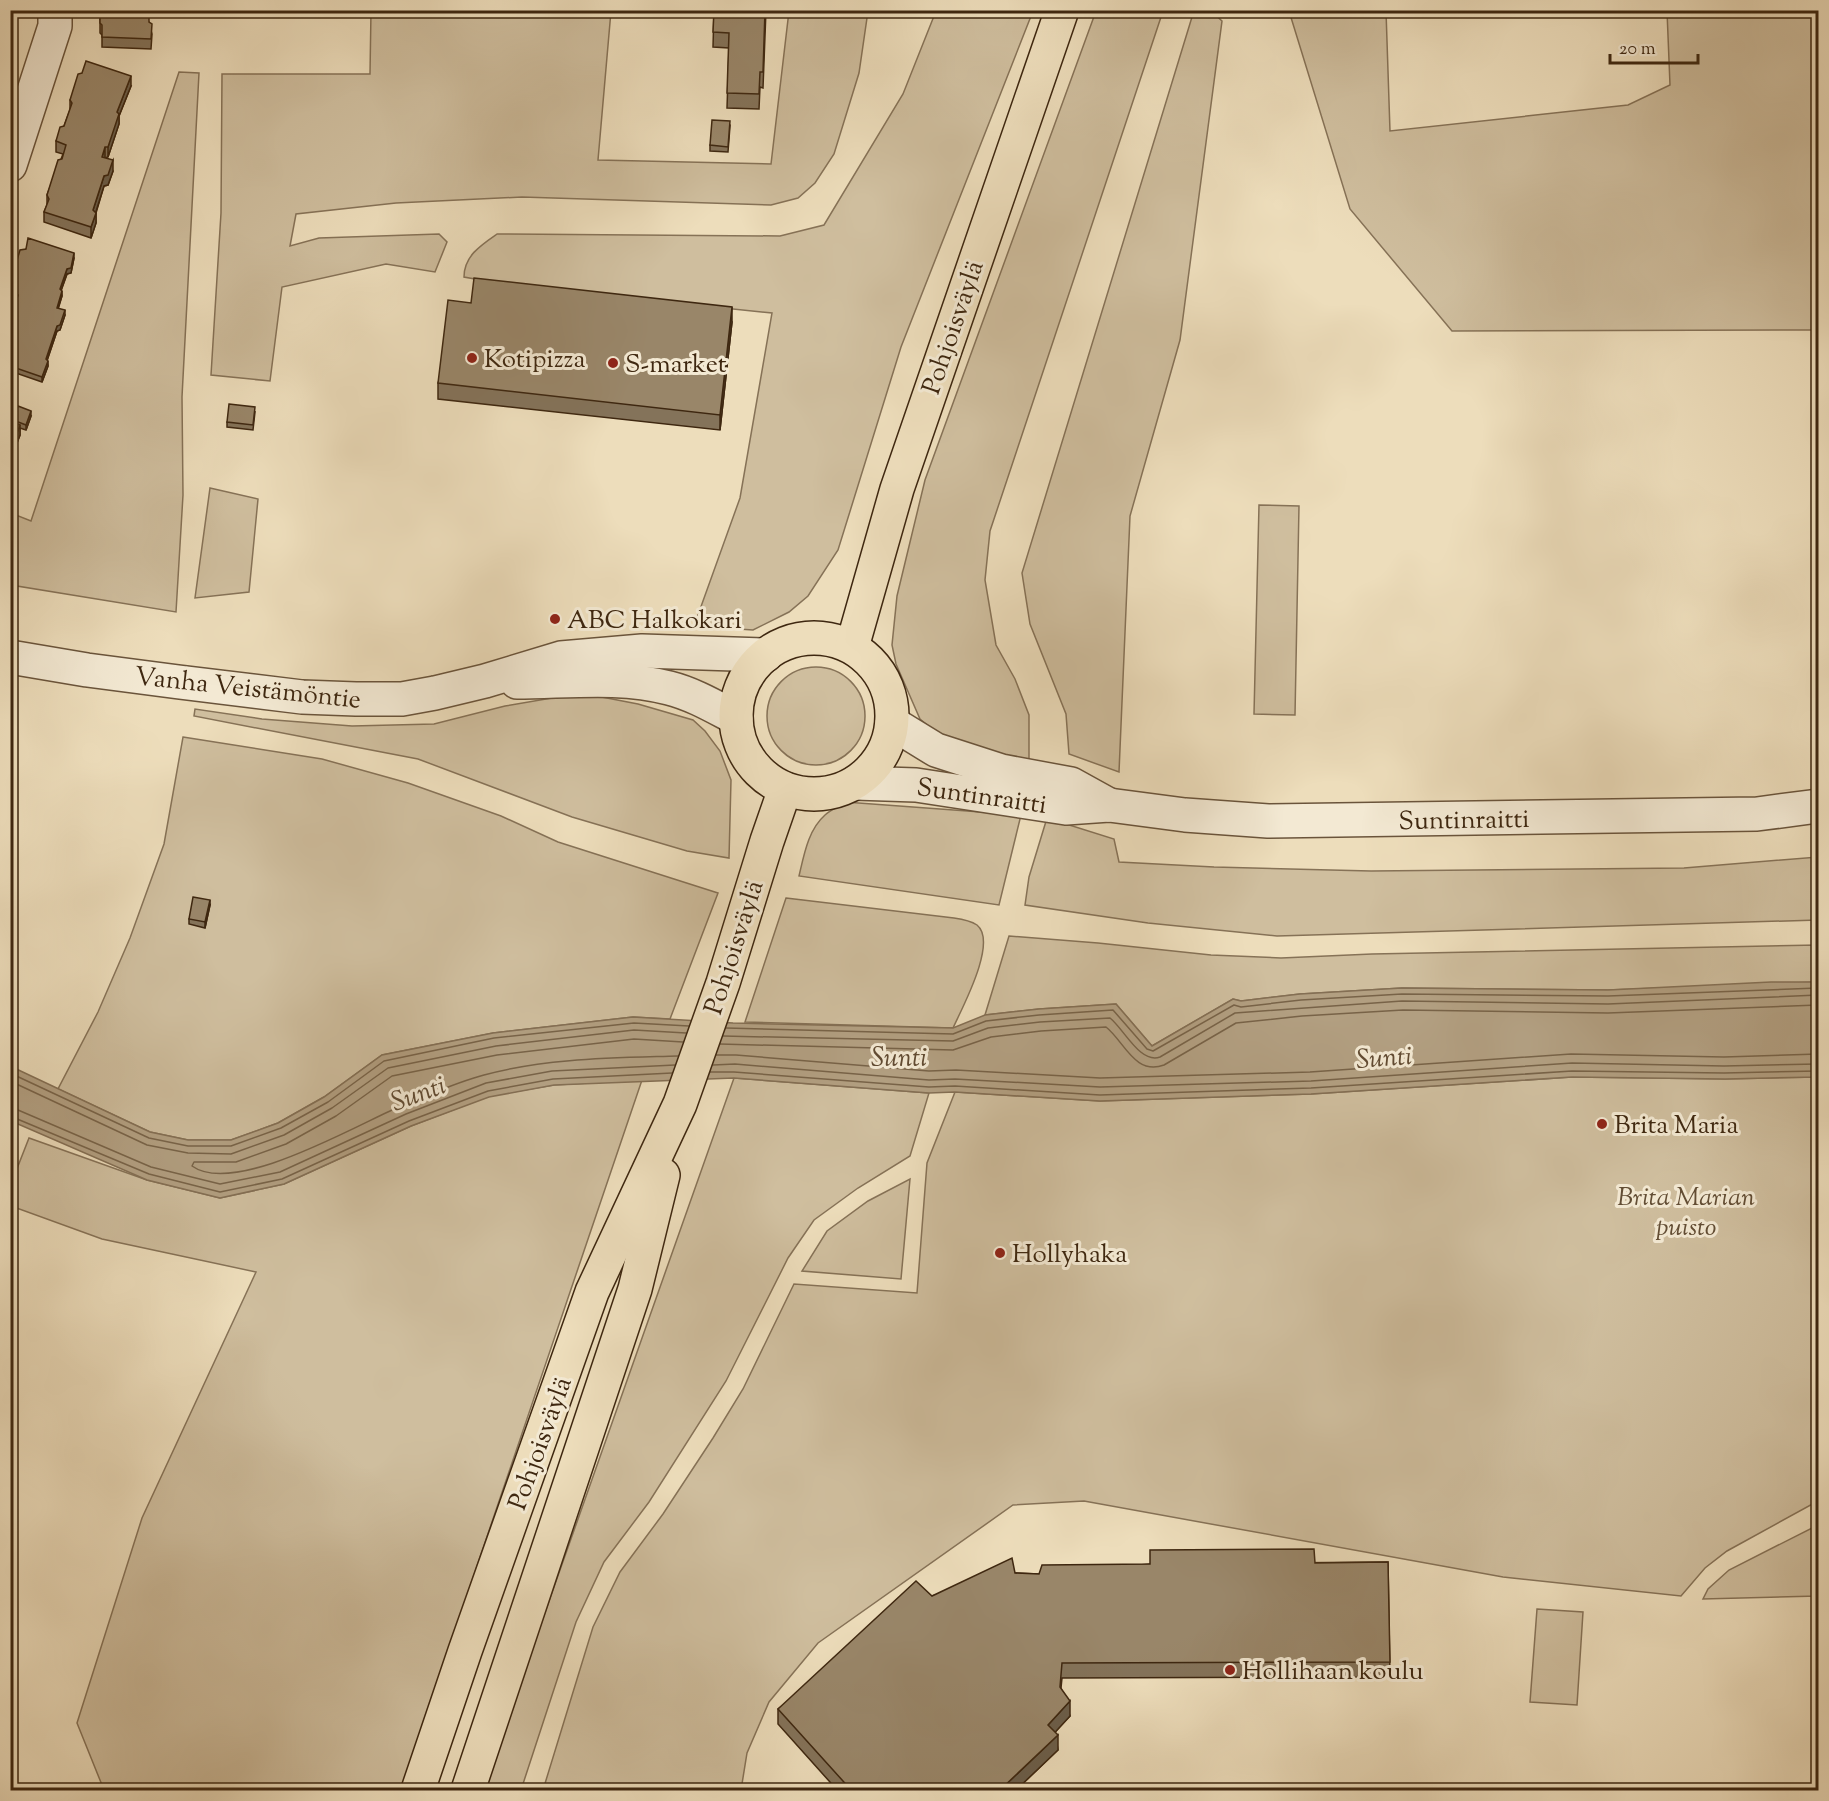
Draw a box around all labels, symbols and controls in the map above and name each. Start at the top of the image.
scale bar [1610,27,1698,65]
text: 20 m [1619,37,1656,63]
street label: Pohjoisväylä [914,256,994,400]
place label: Kotipizza [484,342,585,379]
place label: S-market [625,347,727,384]
marker: Kotipizza [465,351,479,365]
marker: S-market [606,356,620,370]
place label: ABC Halkokari [567,603,742,640]
marker: ABC Halkokari [548,612,562,626]
street label: Vanha Veistämöntie [133,659,363,720]
street label: Suntinraitti [914,770,1049,825]
street label: Suntinraitti [1398,802,1530,841]
street label: Pohjoisväylä [696,876,774,1020]
water label: Sunti [1355,1038,1413,1081]
water label: Sunti [871,1040,927,1079]
water label: Sunti [386,1067,452,1123]
place label: Brita Maria [1614,1108,1738,1145]
marker: Brita Maria [1595,1117,1609,1131]
park label: Brita Marian puisto [1617,1180,1755,1247]
place label: Hollyhaka [1012,1237,1127,1274]
marker: Hollyhaka [993,1246,1007,1260]
street label: Pohjoisväylä [500,1372,583,1516]
place label: Hollihaan koulu [1242,1654,1424,1691]
marker: Hollihaan koulu [1223,1663,1237,1677]

